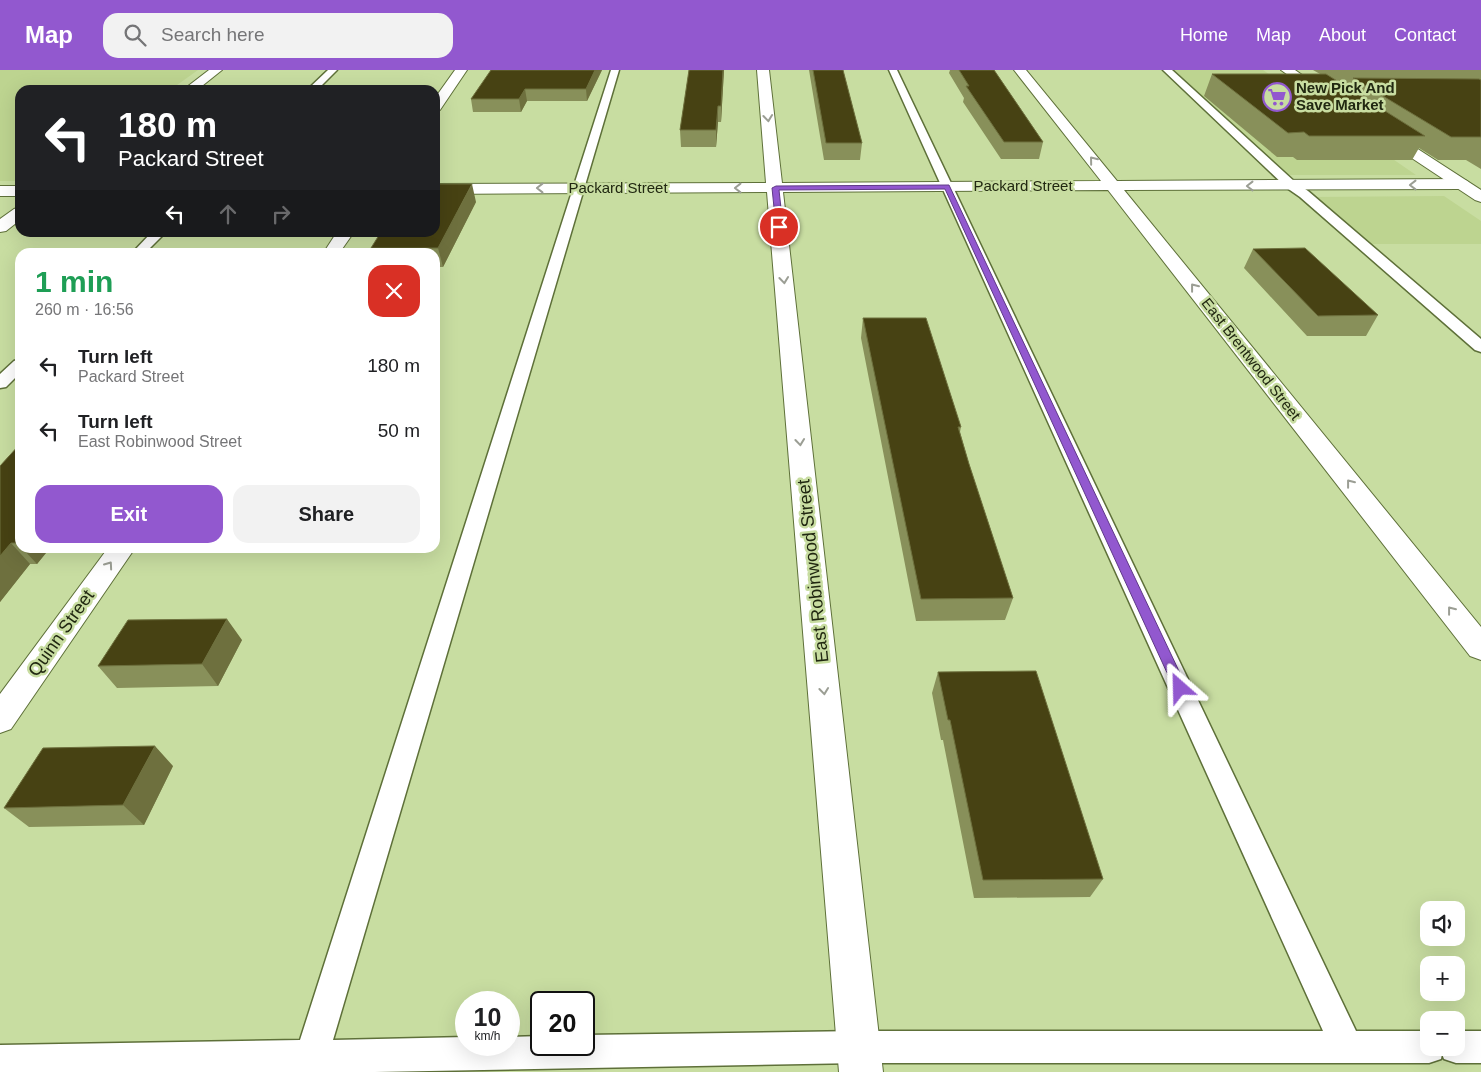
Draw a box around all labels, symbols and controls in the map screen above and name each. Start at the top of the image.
search box [103,13,453,58]
text: Map [25,21,73,48]
icon: search [121,21,149,49]
text: Search here [161,24,265,45]
text: Home [1180,25,1228,45]
text: Map [1256,25,1291,45]
text: About [1319,25,1366,45]
text: Contact [1394,25,1456,45]
place label: New Pick And Save Market [1296,79,1395,113]
supermarket icon: New Pick And Save Market [1262,82,1292,112]
icon: left [35,105,100,170]
text: 180 m [118,105,217,144]
one-way arrow [762,115,773,123]
text: Packard Street [118,146,264,171]
one-way arrow [1090,157,1098,166]
street label: Packard Street [973,177,1073,194]
street label: Packard Street [568,179,668,196]
one-way arrow [1409,180,1416,190]
one-way arrow [1246,181,1254,191]
one-way arrow [536,183,544,193]
one-way arrow [734,183,742,193]
icon: left [161,200,189,228]
icon: ahead [214,200,242,228]
icon: right [267,200,295,228]
pin [758,206,800,248]
icon: arrive [765,213,793,241]
text: 1 min [35,265,113,298]
button: close [368,265,420,317]
one-way arrow [779,276,790,284]
one-way arrow [1191,283,1200,293]
street label: East Brentwood Street [1198,294,1305,424]
text: 260 m · 16:56 [35,301,134,318]
text: Turn left [78,346,153,367]
icon: left [35,352,63,380]
text: 180 m [367,355,420,376]
text: Packard Street [78,368,184,385]
text: Turn left [78,411,153,432]
icon: left [35,417,63,445]
text: 50 m [378,420,420,441]
text: East Robinwood Street [78,433,242,450]
one-way arrow [794,438,805,446]
street label: East Robinwood Street [793,478,833,664]
one-way arrow [1347,480,1355,489]
button: Exit [35,485,223,543]
button: Share [233,485,420,543]
one-way arrow [103,561,112,571]
street label: Quinn Street [24,586,98,680]
one-way arrow [1448,607,1456,616]
position arrow [1153,661,1205,713]
one-way arrow [818,687,829,695]
map controls [1420,901,1465,1056]
button: sound [1420,901,1465,946]
button: + [1420,956,1465,1001]
speed limit sign: 20 [530,991,595,1056]
text: 10 [474,1003,501,1031]
button: − [1420,1011,1465,1056]
text: km/h [474,1029,501,1043]

